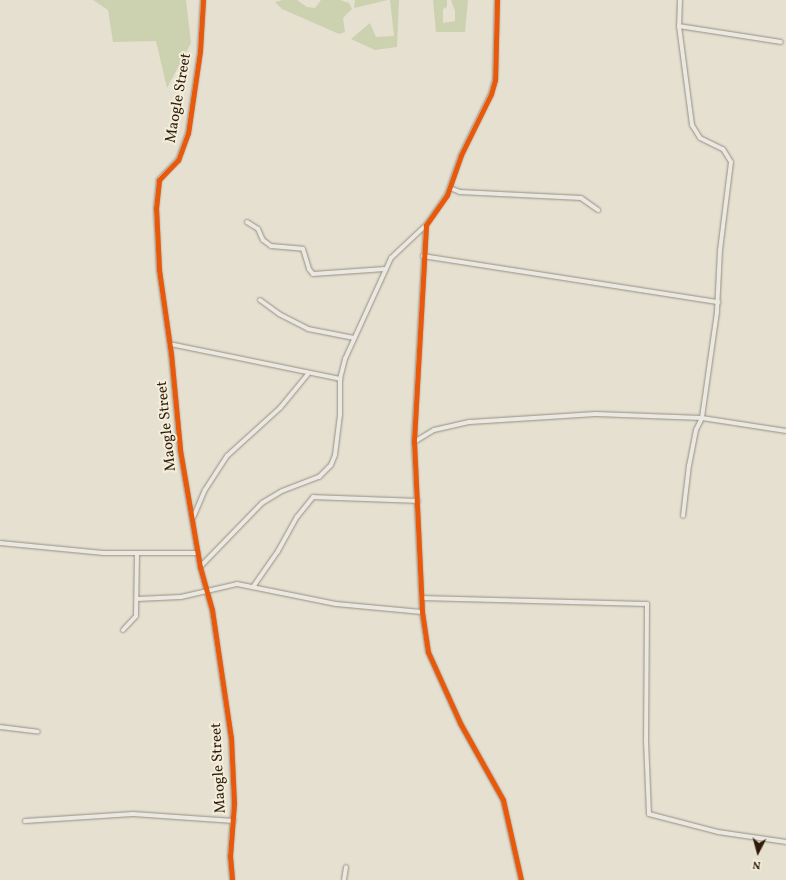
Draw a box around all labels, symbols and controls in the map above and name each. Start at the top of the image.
street label: Maogle Street [162,52,196,144]
street label: Maogle Street [153,380,181,472]
street label: Maogle Street [208,722,230,814]
north arrow [738,832,778,872]
text: N [752,857,761,872]

